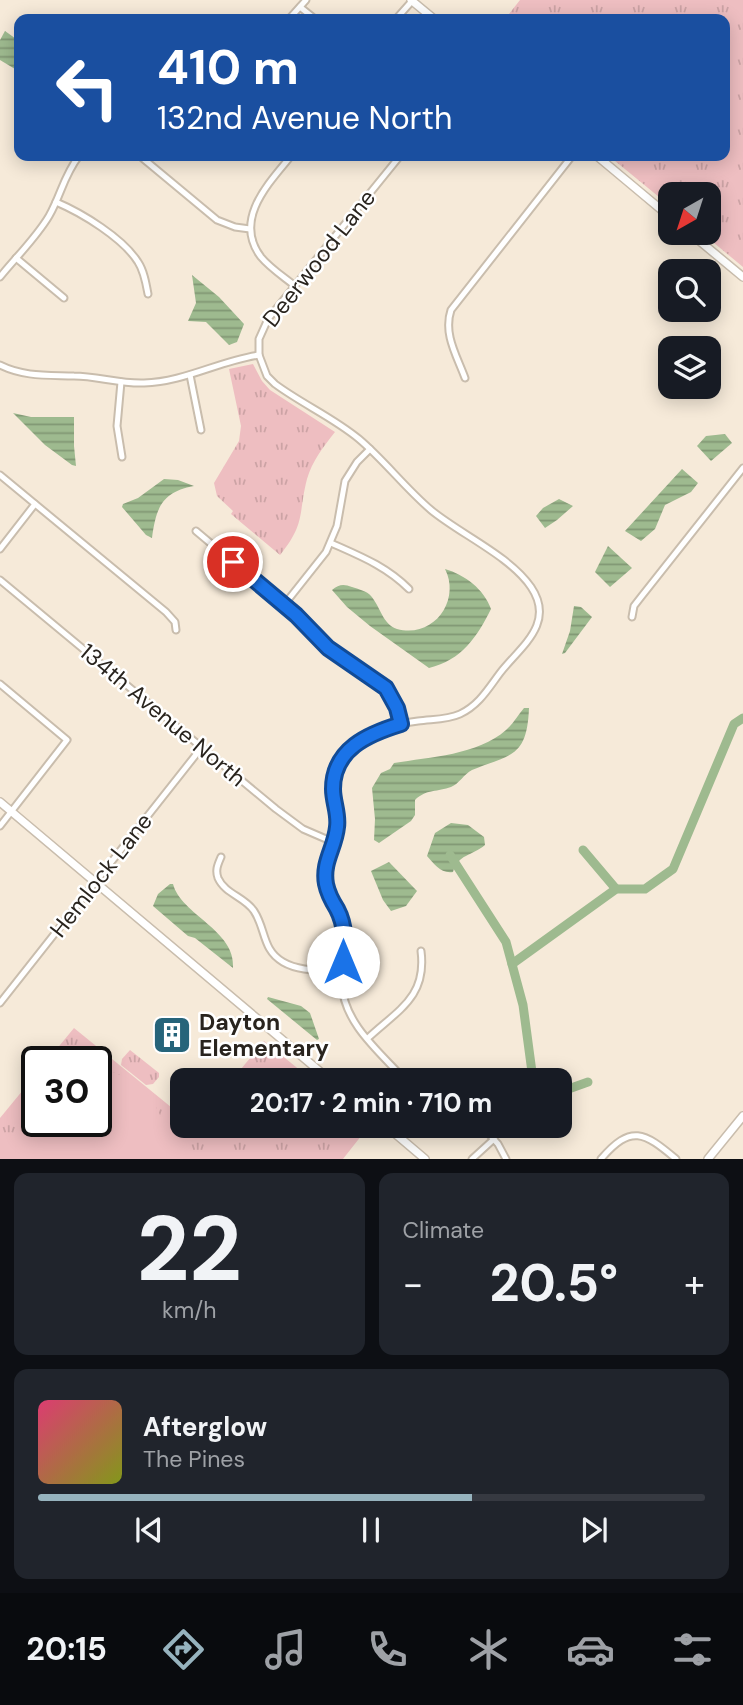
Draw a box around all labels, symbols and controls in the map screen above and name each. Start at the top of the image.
text: 410 m [157,35,299,99]
icon: left [42,42,133,133]
text: 132nd Avenue North [157,97,452,139]
north arrow [658,182,721,245]
map controls [658,182,721,399]
street label: Deerwood Lane [256,183,382,333]
button: search [658,259,721,322]
button: layers [658,336,721,399]
pin [203,532,263,592]
icon: arrive [214,543,252,581]
street label: 134th Avenue North [74,637,252,793]
street label: Hemlock Lane [43,807,159,943]
position arrow [306,925,380,999]
place label: Dayton Elementary [199,1007,329,1063]
building icon: Dayton Elementary [151,1014,193,1056]
speed limit sign: 30 [21,1046,112,1137]
text: 20:17 · 2 min · 710 m [250,1086,492,1120]
text: 22 [137,1190,242,1308]
text: Climate [403,1215,484,1245]
text: 20.5° [489,1249,618,1317]
text: − [403,1259,423,1309]
text: + [684,1259,705,1309]
text: km/h [162,1295,216,1325]
text: Afterglow [143,1410,267,1444]
text: The Pines [143,1444,245,1474]
icon: previous [130,1511,168,1549]
icon: pause [352,1511,390,1549]
icon: next [575,1511,613,1549]
icon: directions [159,1625,208,1674]
icon: music [261,1625,310,1674]
icon: phone [363,1625,412,1674]
icon: climate [464,1625,513,1674]
icon: car [566,1625,615,1674]
icon: filters [668,1625,717,1674]
text: 20:15 [26,1628,107,1670]

